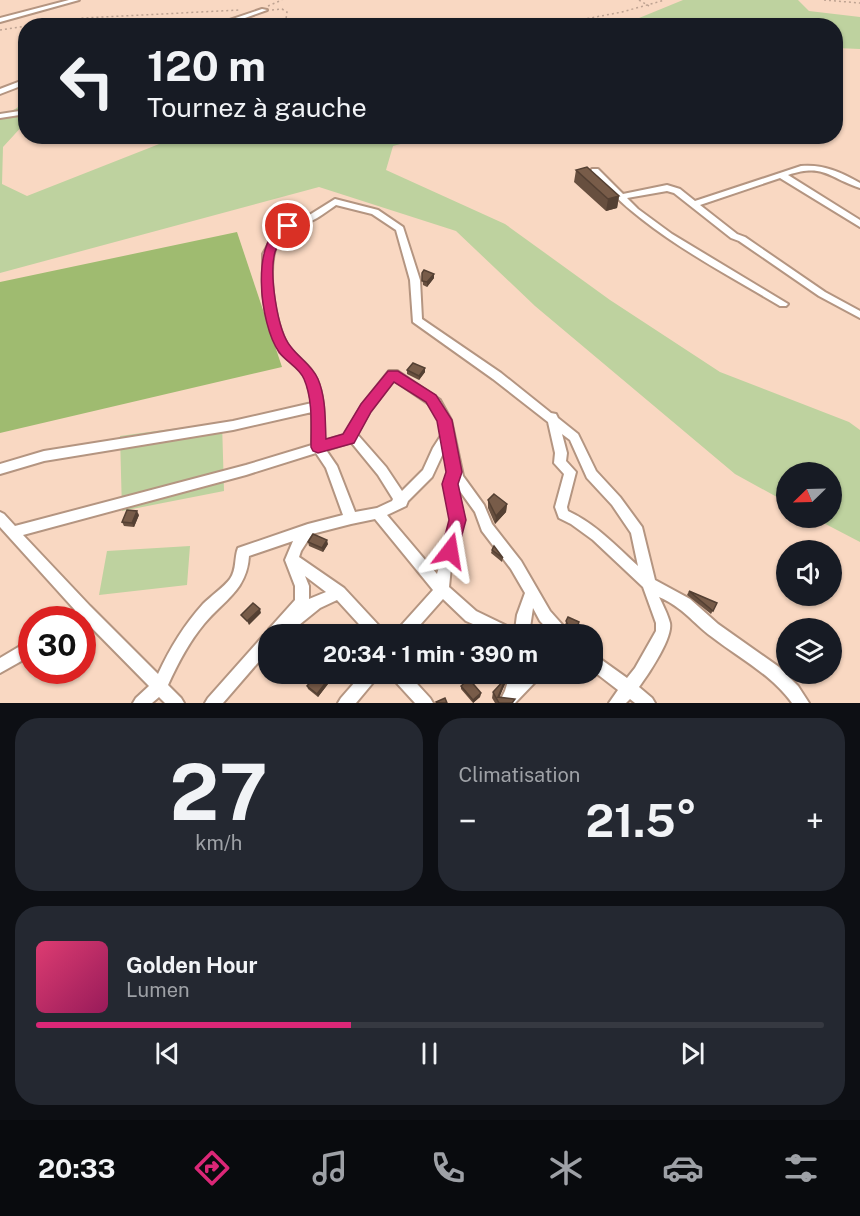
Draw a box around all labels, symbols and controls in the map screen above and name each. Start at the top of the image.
text: 120 m [147,41,266,90]
icon: left [48,42,126,120]
text: Tournez à gauche [147,91,367,123]
pin [262,200,313,251]
icon: arrive [271,209,304,242]
north arrow [776,462,842,528]
map controls [776,462,842,684]
position arrow [418,519,482,583]
button: sound [776,540,842,606]
speed limit sign: 30 [18,606,96,684]
button: layers [776,618,842,684]
text: 20:34 · 1 min · 390 m [323,641,538,667]
text: 27 [170,746,268,838]
text: Climatisation [459,763,580,787]
text: 21.5° [585,794,697,847]
text: − [459,802,477,840]
text: + [806,802,824,840]
text: km/h [195,831,242,855]
text: Golden Hour [126,952,257,978]
text: Lumen [126,978,190,1002]
icon: previous [151,1037,184,1070]
icon: pause [413,1037,446,1070]
icon: next [676,1037,709,1070]
icon: directions [191,1147,233,1189]
icon: music [309,1147,351,1189]
icon: phone [427,1147,469,1189]
icon: climate [545,1147,587,1189]
icon: car [662,1147,704,1189]
icon: filters [780,1147,822,1189]
text: 20:33 [38,1152,116,1184]

